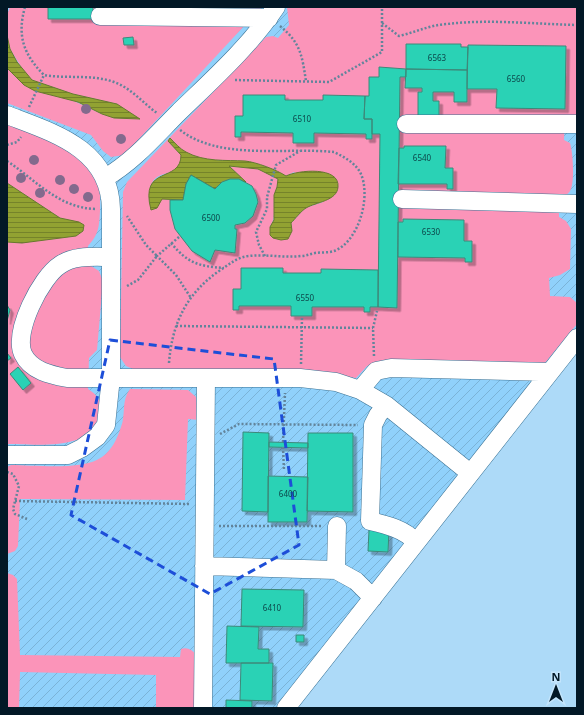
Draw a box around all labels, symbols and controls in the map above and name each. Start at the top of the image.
house number: 6563 [428,52,447,63]
house number: 6560 [507,73,526,84]
house number: 6510 [293,113,312,124]
house number: 6540 [413,152,432,163]
house number: 6500 [202,212,221,223]
house number: 6530 [422,226,441,237]
house number: 6550 [296,292,315,303]
house number: 6400 [279,488,298,499]
house number: 6410 [263,602,282,613]
north arrow [536,667,576,707]
text: N [552,669,560,684]

